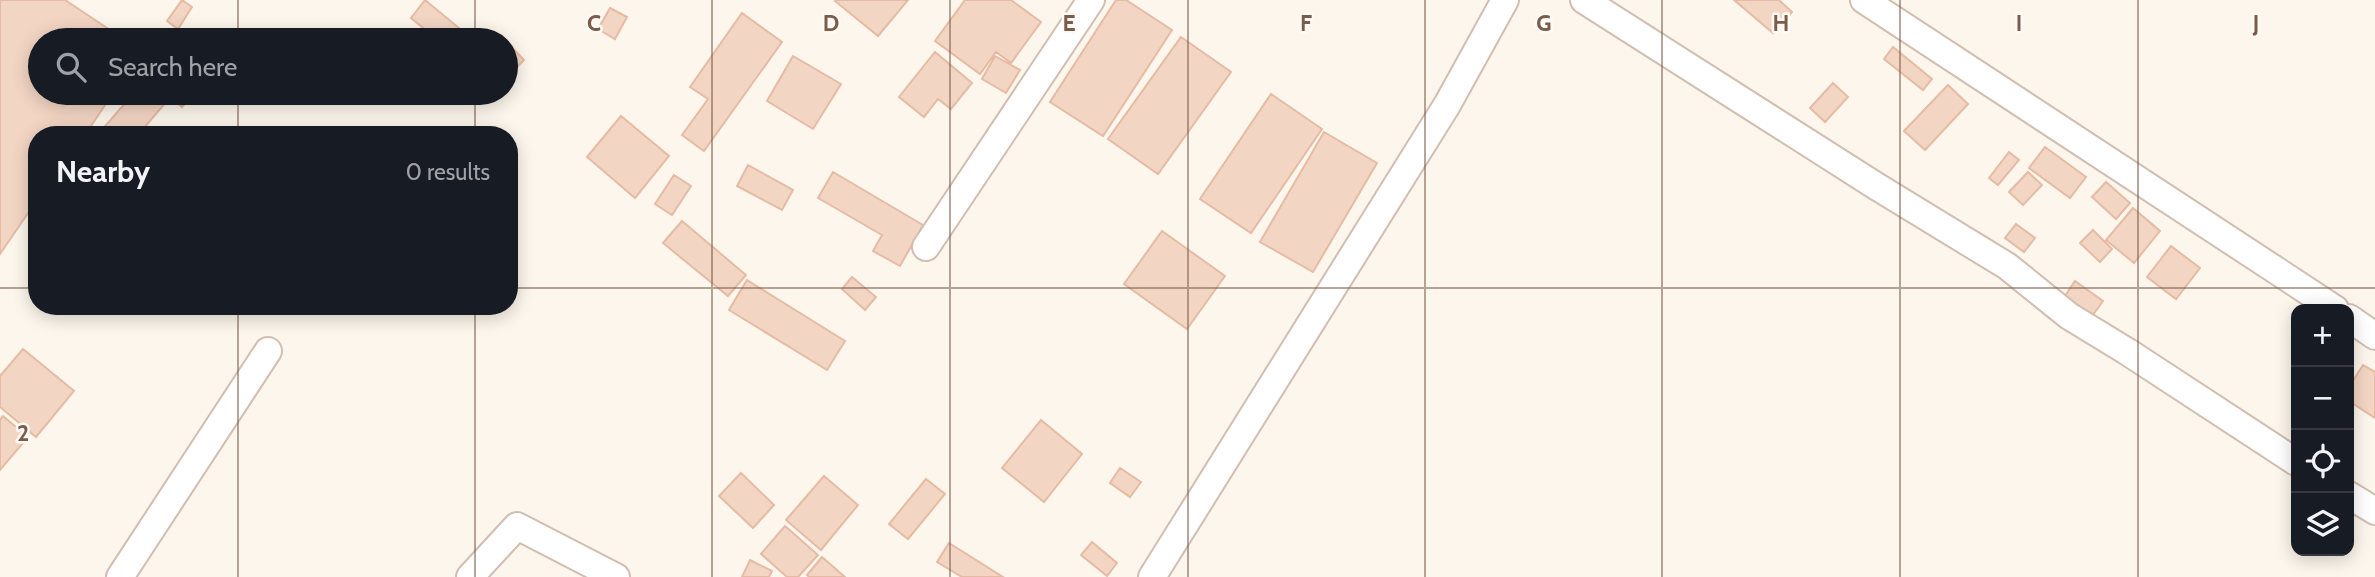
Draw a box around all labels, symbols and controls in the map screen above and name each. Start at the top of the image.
text: C [587,9,601,37]
text: D [823,9,839,37]
text: E [1062,9,1076,37]
text: F [1300,9,1312,37]
text: G [1536,9,1552,37]
text: H [1773,9,1789,37]
text: I [2016,9,2022,37]
text: J [2252,9,2259,37]
search box [28,28,518,105]
icon: search [52,48,90,86]
text: Search here [108,51,237,83]
text: Nearby [56,153,150,190]
text: 0 results [406,158,490,186]
map controls [2291,304,2354,556]
button: + [2291,304,2354,367]
button: − [2291,367,2354,430]
text: 2 [17,419,29,447]
button: locate [2291,430,2354,493]
button: layers [2291,493,2354,556]

